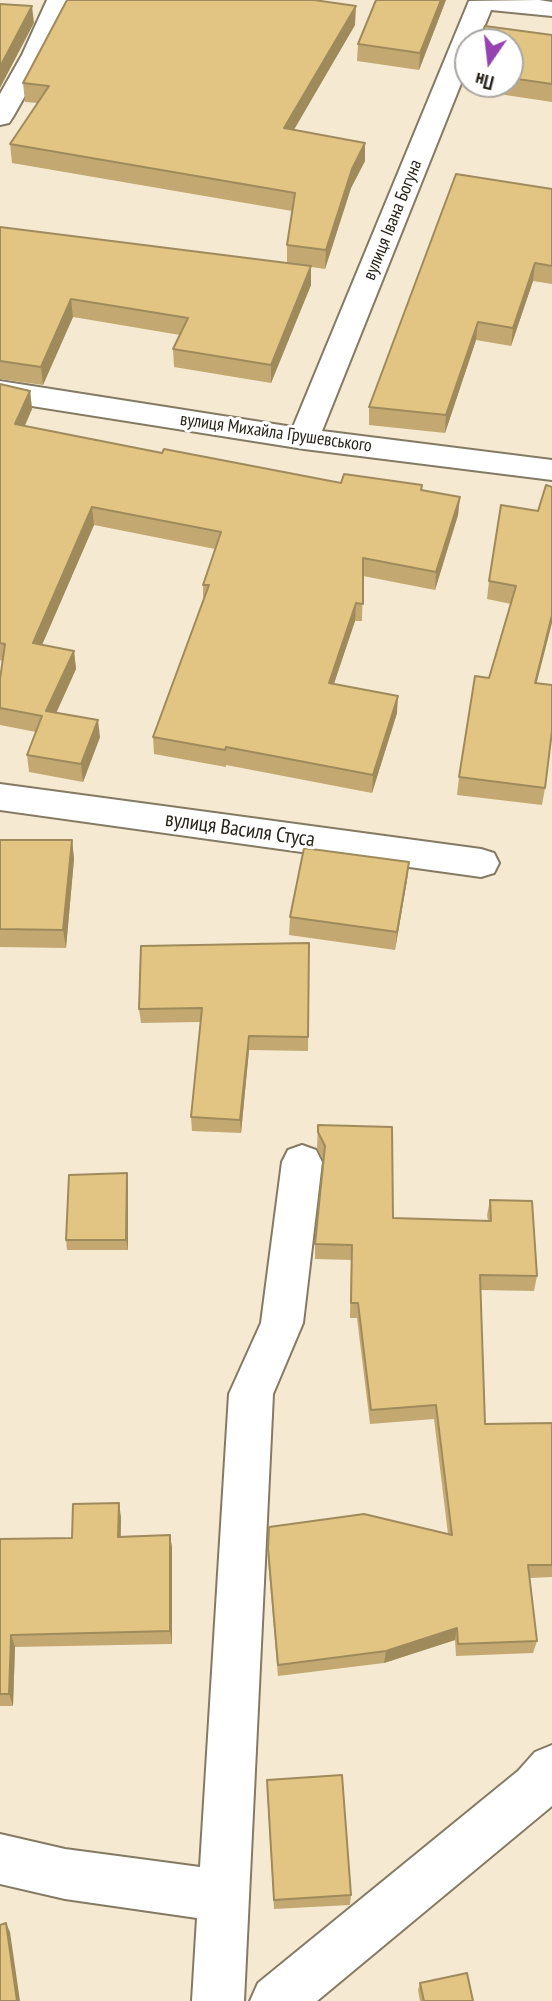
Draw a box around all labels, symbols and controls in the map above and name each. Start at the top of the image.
north arrow [454,28,524,98]
text: Пн [473,68,496,95]
street label: вулиця Івана Богуна [359,157,427,283]
street label: вулиця Михайла Грушевського [179,409,373,457]
street label: вулиця Василя Стуса [164,807,316,853]

